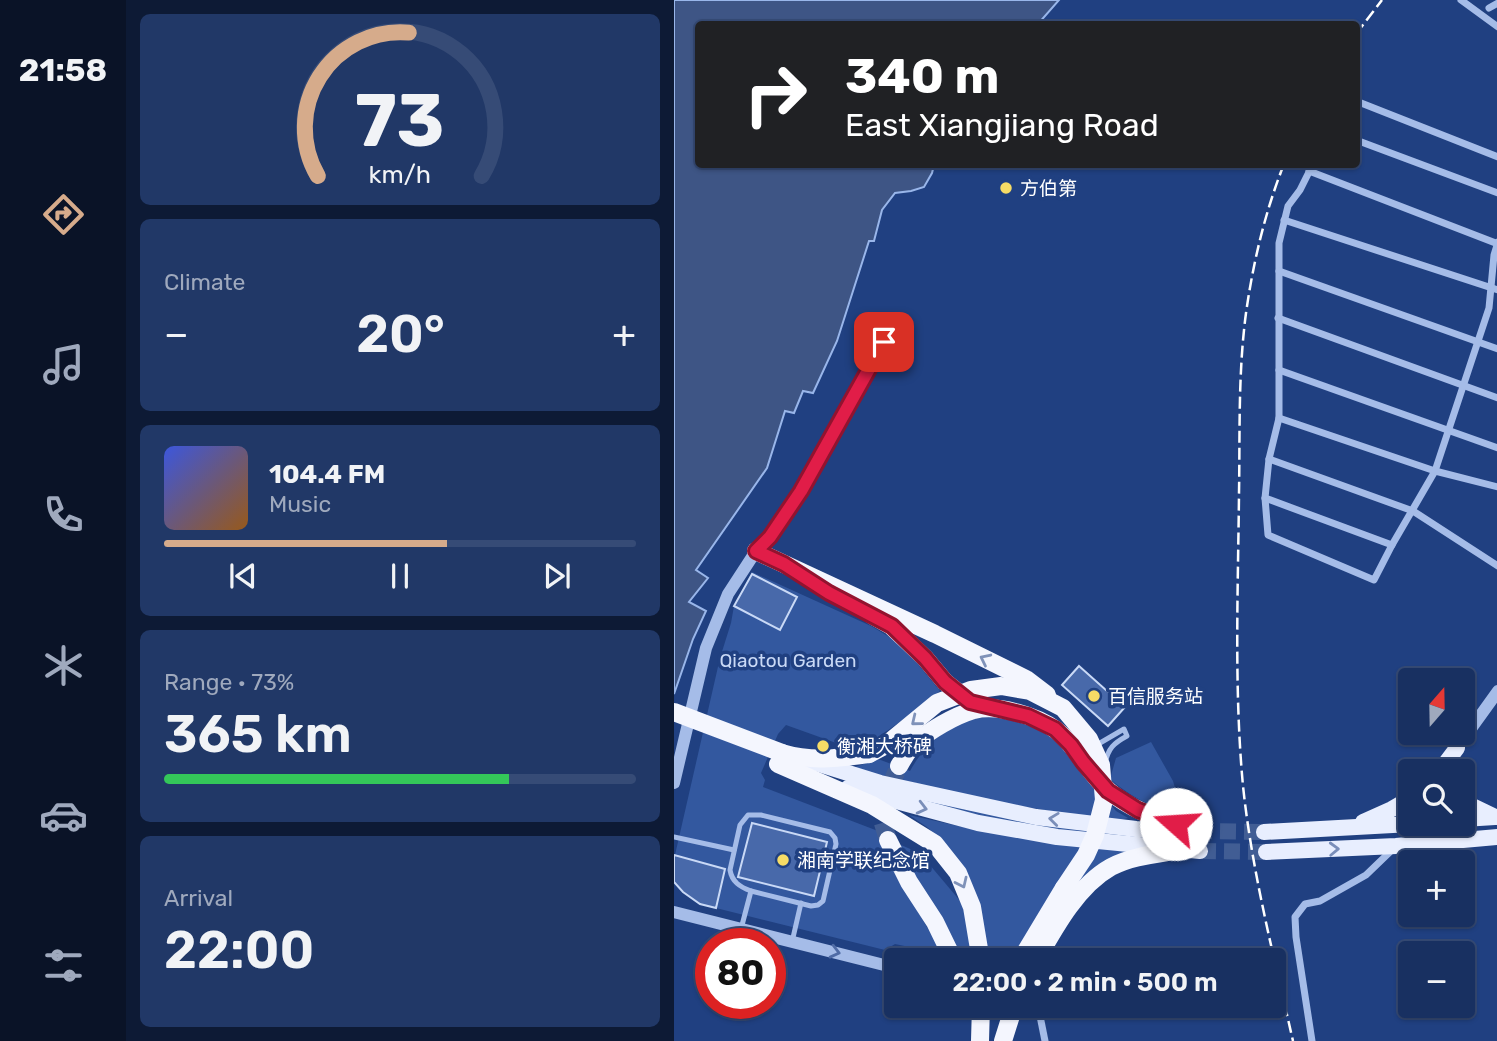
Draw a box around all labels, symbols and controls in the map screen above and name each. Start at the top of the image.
text: 340 m [845,47,999,105]
icon: right [730,49,821,140]
text: 21:58 [19,51,107,89]
text: 73 [355,78,445,164]
text: East Xiangjiang Road [845,106,1159,144]
text: km/h [369,160,431,189]
place label: 方伯第 [1020,177,1077,200]
marker: 方伯第 [998,180,1014,196]
icon: directions [39,190,88,239]
text: Climate [164,268,245,296]
text: 20° [356,303,445,365]
text: − [164,311,189,357]
text: + [612,311,636,357]
pin [854,312,914,372]
icon: arrive [865,323,903,361]
icon: music [39,340,88,389]
text: 104.4 FM [269,459,385,490]
icon: phone [39,490,88,539]
text: Music [269,490,331,518]
icon: previous [224,557,262,595]
icon: pause [381,557,419,595]
icon: next [538,557,576,595]
icon: climate [39,641,88,690]
park label: Qiaotou Garden [719,649,857,672]
one-way arrow [980,653,992,667]
text: Range · 73% [164,668,294,696]
north arrow [1398,668,1476,746]
map controls [1398,668,1475,1018]
place label: 百信服务站 [1108,685,1203,708]
marker: 百信服务站 [1086,688,1102,704]
text: 365 km [164,703,352,765]
one-way arrow [912,712,924,725]
place label: 衡湘大桥碑 [837,735,932,758]
marker: 衡湘大桥碑 [815,738,831,754]
button: search [1398,759,1475,836]
position arrow [1139,787,1213,861]
icon: car [39,791,88,840]
one-way arrow [916,800,928,814]
one-way arrow [1049,812,1060,827]
one-way arrow [1329,841,1340,856]
place label: 湘南学联纪念馆 [797,849,930,872]
button: + [1398,850,1475,927]
marker: 湘南学联纪念馆 [775,852,791,868]
one-way arrow [954,876,968,888]
text: Arrival [164,884,233,912]
text: 22:00 [164,919,314,981]
speed limit sign: 80 [695,928,786,1019]
icon: filters [39,941,88,990]
button: − [1398,941,1475,1018]
one-way arrow [829,944,841,959]
text: 22:00 · 2 min · 500 m [952,967,1218,998]

